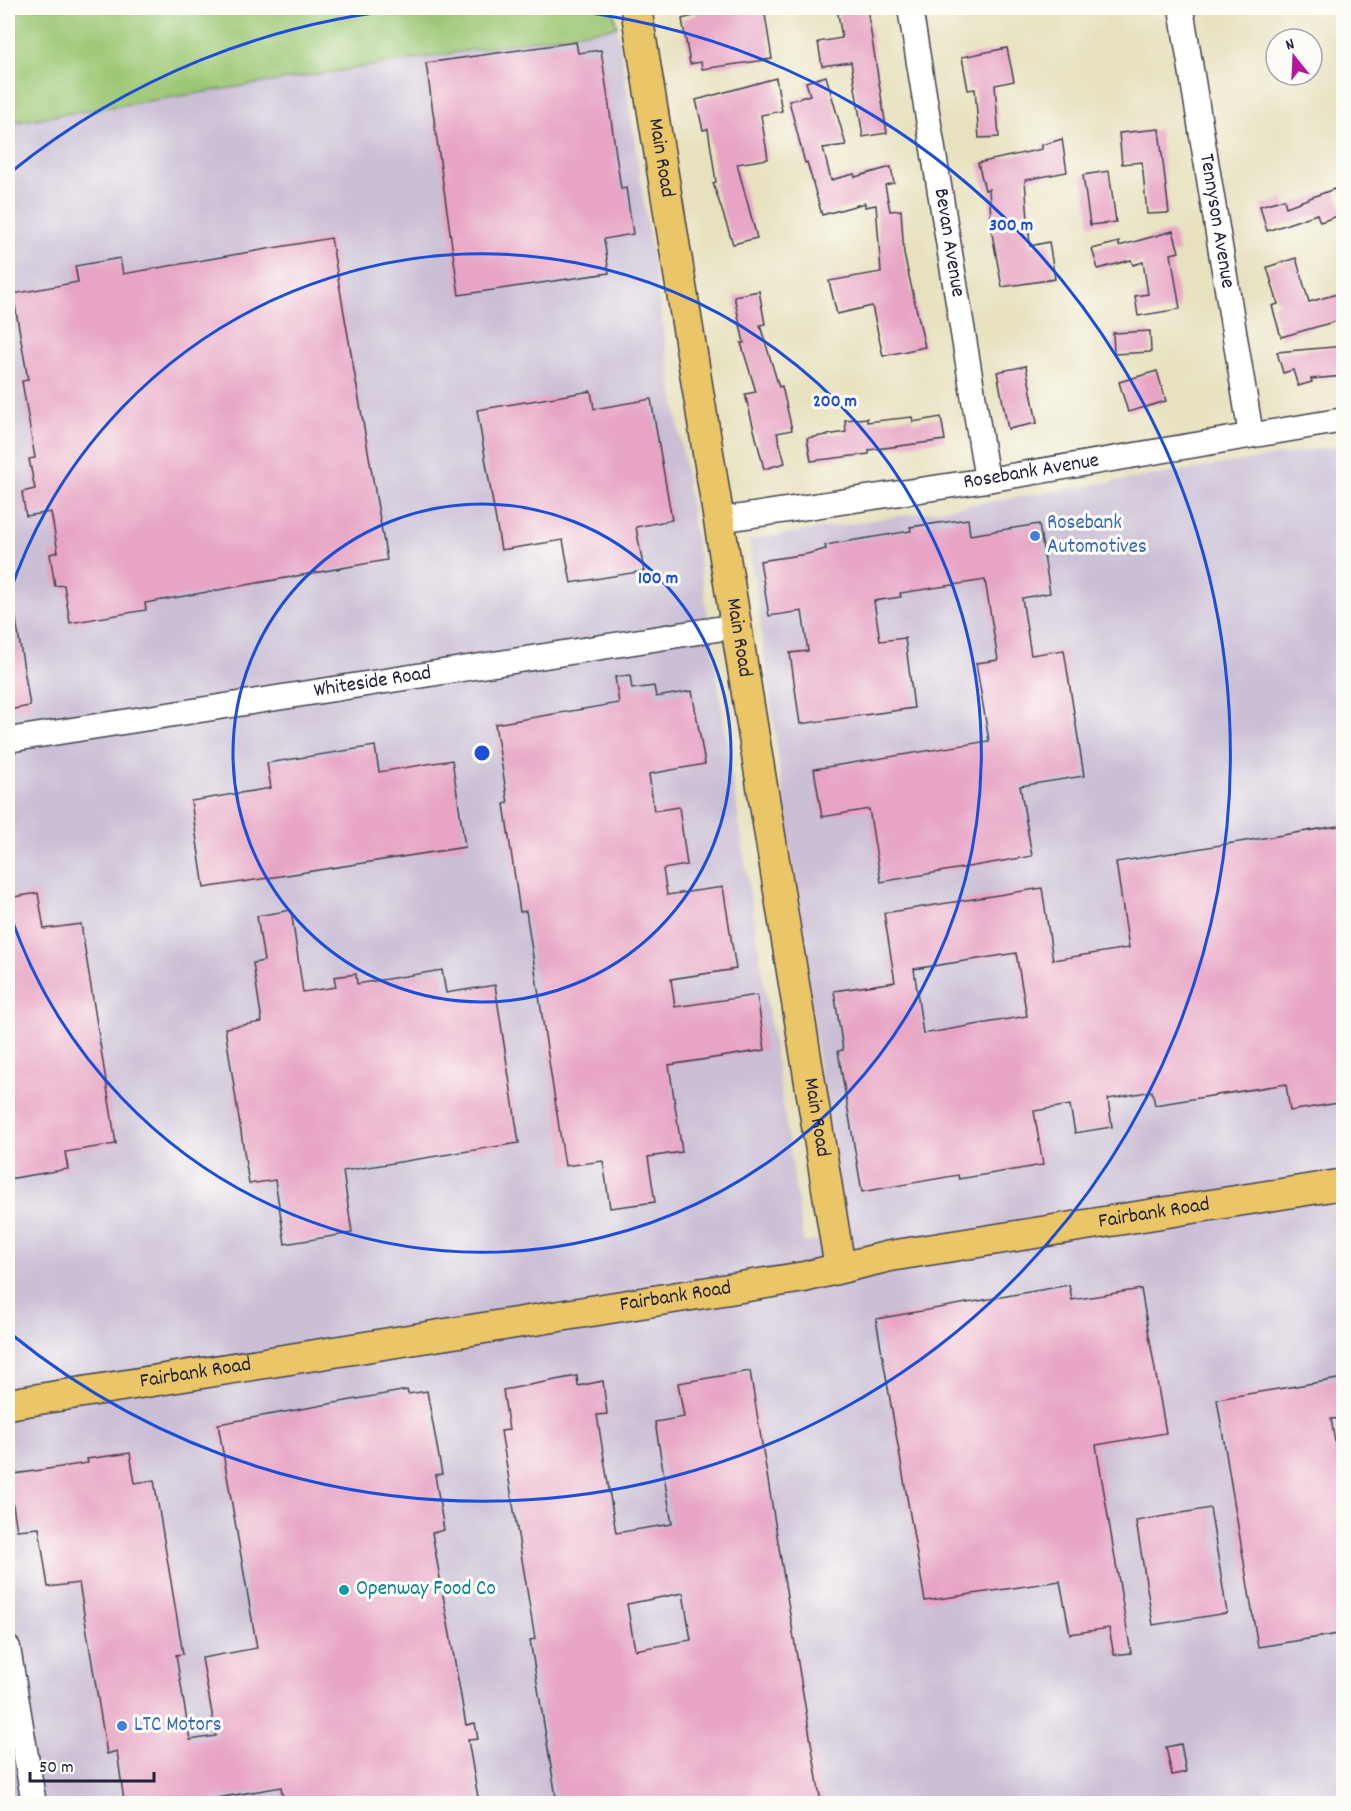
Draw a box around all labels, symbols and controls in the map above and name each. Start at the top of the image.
north arrow [1264,27,1324,87]
text: N [1283,33,1298,57]
street label: Main Road [639,116,681,200]
street label: Tennyson Avenue [1190,152,1242,291]
street label: Bevan Avenue [925,186,972,300]
text: 300 m [989,214,1033,239]
text: 200 m [813,390,857,415]
street label: Rosebank Avenue [961,446,1102,498]
place label: Rosebank Automotives [1047,509,1147,563]
marker: Rosebank Automotives [1028,529,1042,543]
text: 100 m [638,567,678,592]
street label: Main Road [717,596,759,680]
street label: Whiteside Road [312,659,433,707]
centre of rings [472,743,492,763]
street label: Main Road [794,1076,837,1159]
street label: Fairbank Road [1096,1191,1212,1238]
street label: Fairbank Road [618,1274,733,1321]
street label: Fairbank Road [138,1350,253,1398]
place label: Openway Food Co [356,1575,496,1605]
marker: Openway Food Co [337,1583,351,1597]
place label: LTC Motors [134,1711,222,1741]
marker: LTC Motors [115,1719,129,1733]
scale bar [30,1745,154,1783]
text: 50 m [39,1756,74,1781]

